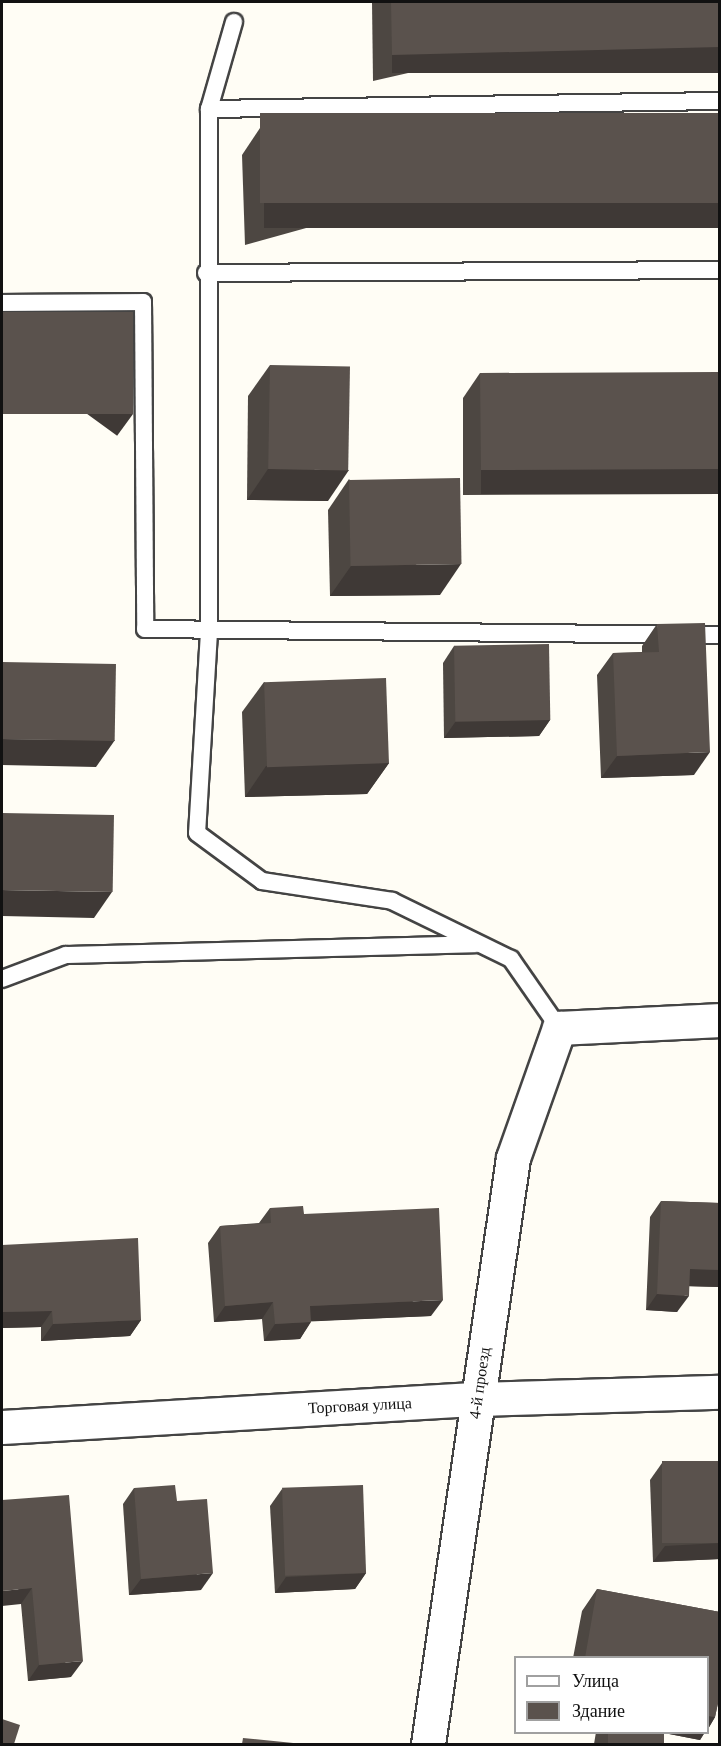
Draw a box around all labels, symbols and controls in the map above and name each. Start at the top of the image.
street label: 4-й проезд [465,1346,495,1420]
street label: Торговая улица [308,1394,412,1418]
legend [514,1656,709,1734]
text: Улица [572,1671,619,1691]
text: Здание [572,1701,625,1721]

